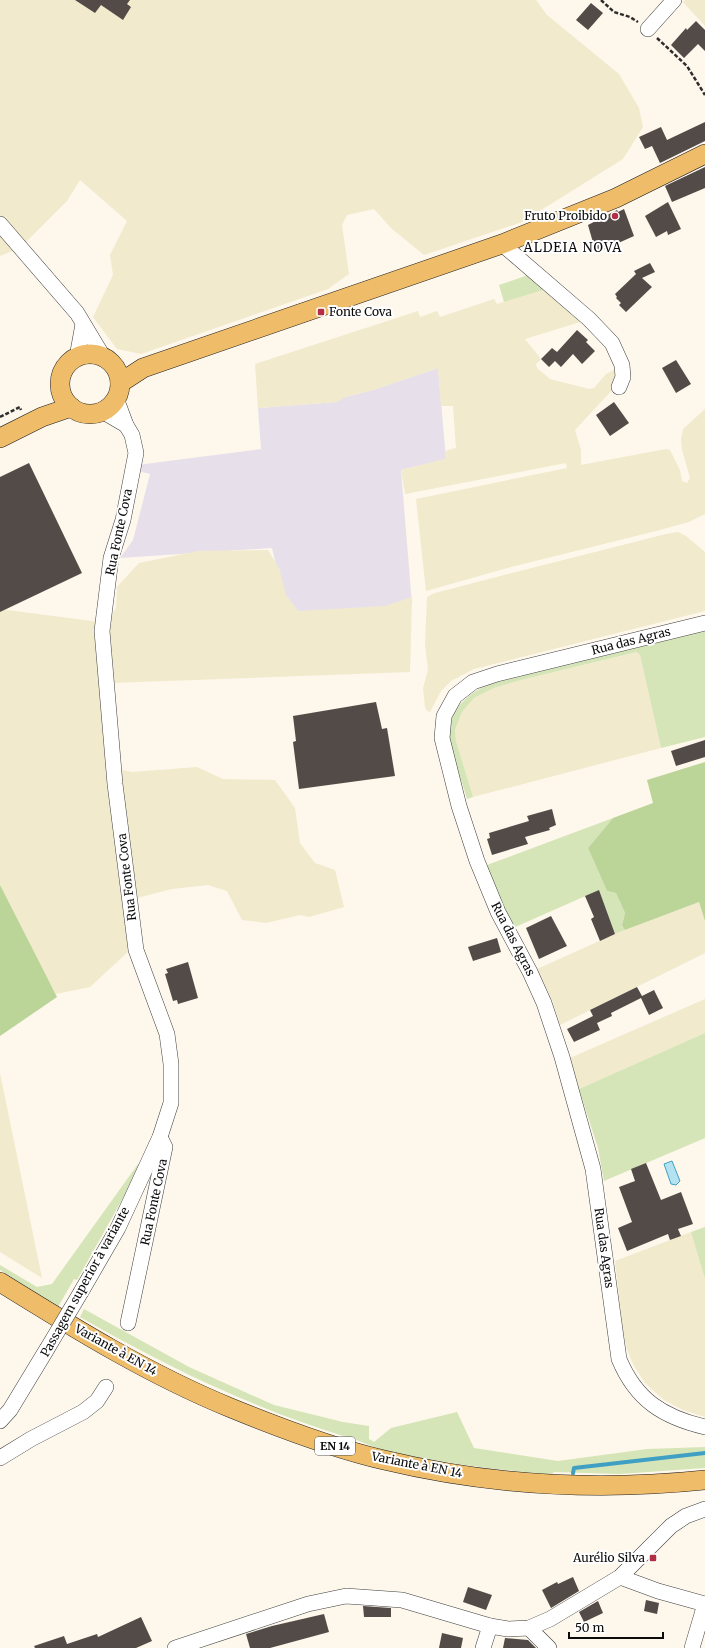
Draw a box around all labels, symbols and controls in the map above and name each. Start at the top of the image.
place label: Fruto Proibido [524,208,607,223]
marker: Fruto Proibido [610,211,620,221]
district label: ALDEIA NOVA [523,239,622,256]
place label: Fonte Cova [329,304,393,319]
marker: Fonte Cova [316,307,326,317]
street label: Rua Fonte Cova [102,487,135,577]
street label: Rua das Agras [590,623,672,658]
street label: Rua Fonte Cova [114,832,139,922]
street label: Rua das Agras [488,899,539,978]
street label: Rua Fonte Cova [137,1157,170,1247]
street label: Passagem superior à variante [37,1204,132,1359]
street label: Rua das Agras [591,1207,618,1289]
street label: Variante à EN 14 [71,1320,161,1379]
road number: EN 14 [315,1437,355,1455]
street label: Variante à EN 14 [369,1448,464,1481]
place label: Aurélio Silva [572,1550,646,1565]
marker: Aurélio Silva [648,1553,658,1563]
scale bar [569,1614,663,1640]
text: 50 m [575,1620,604,1635]

